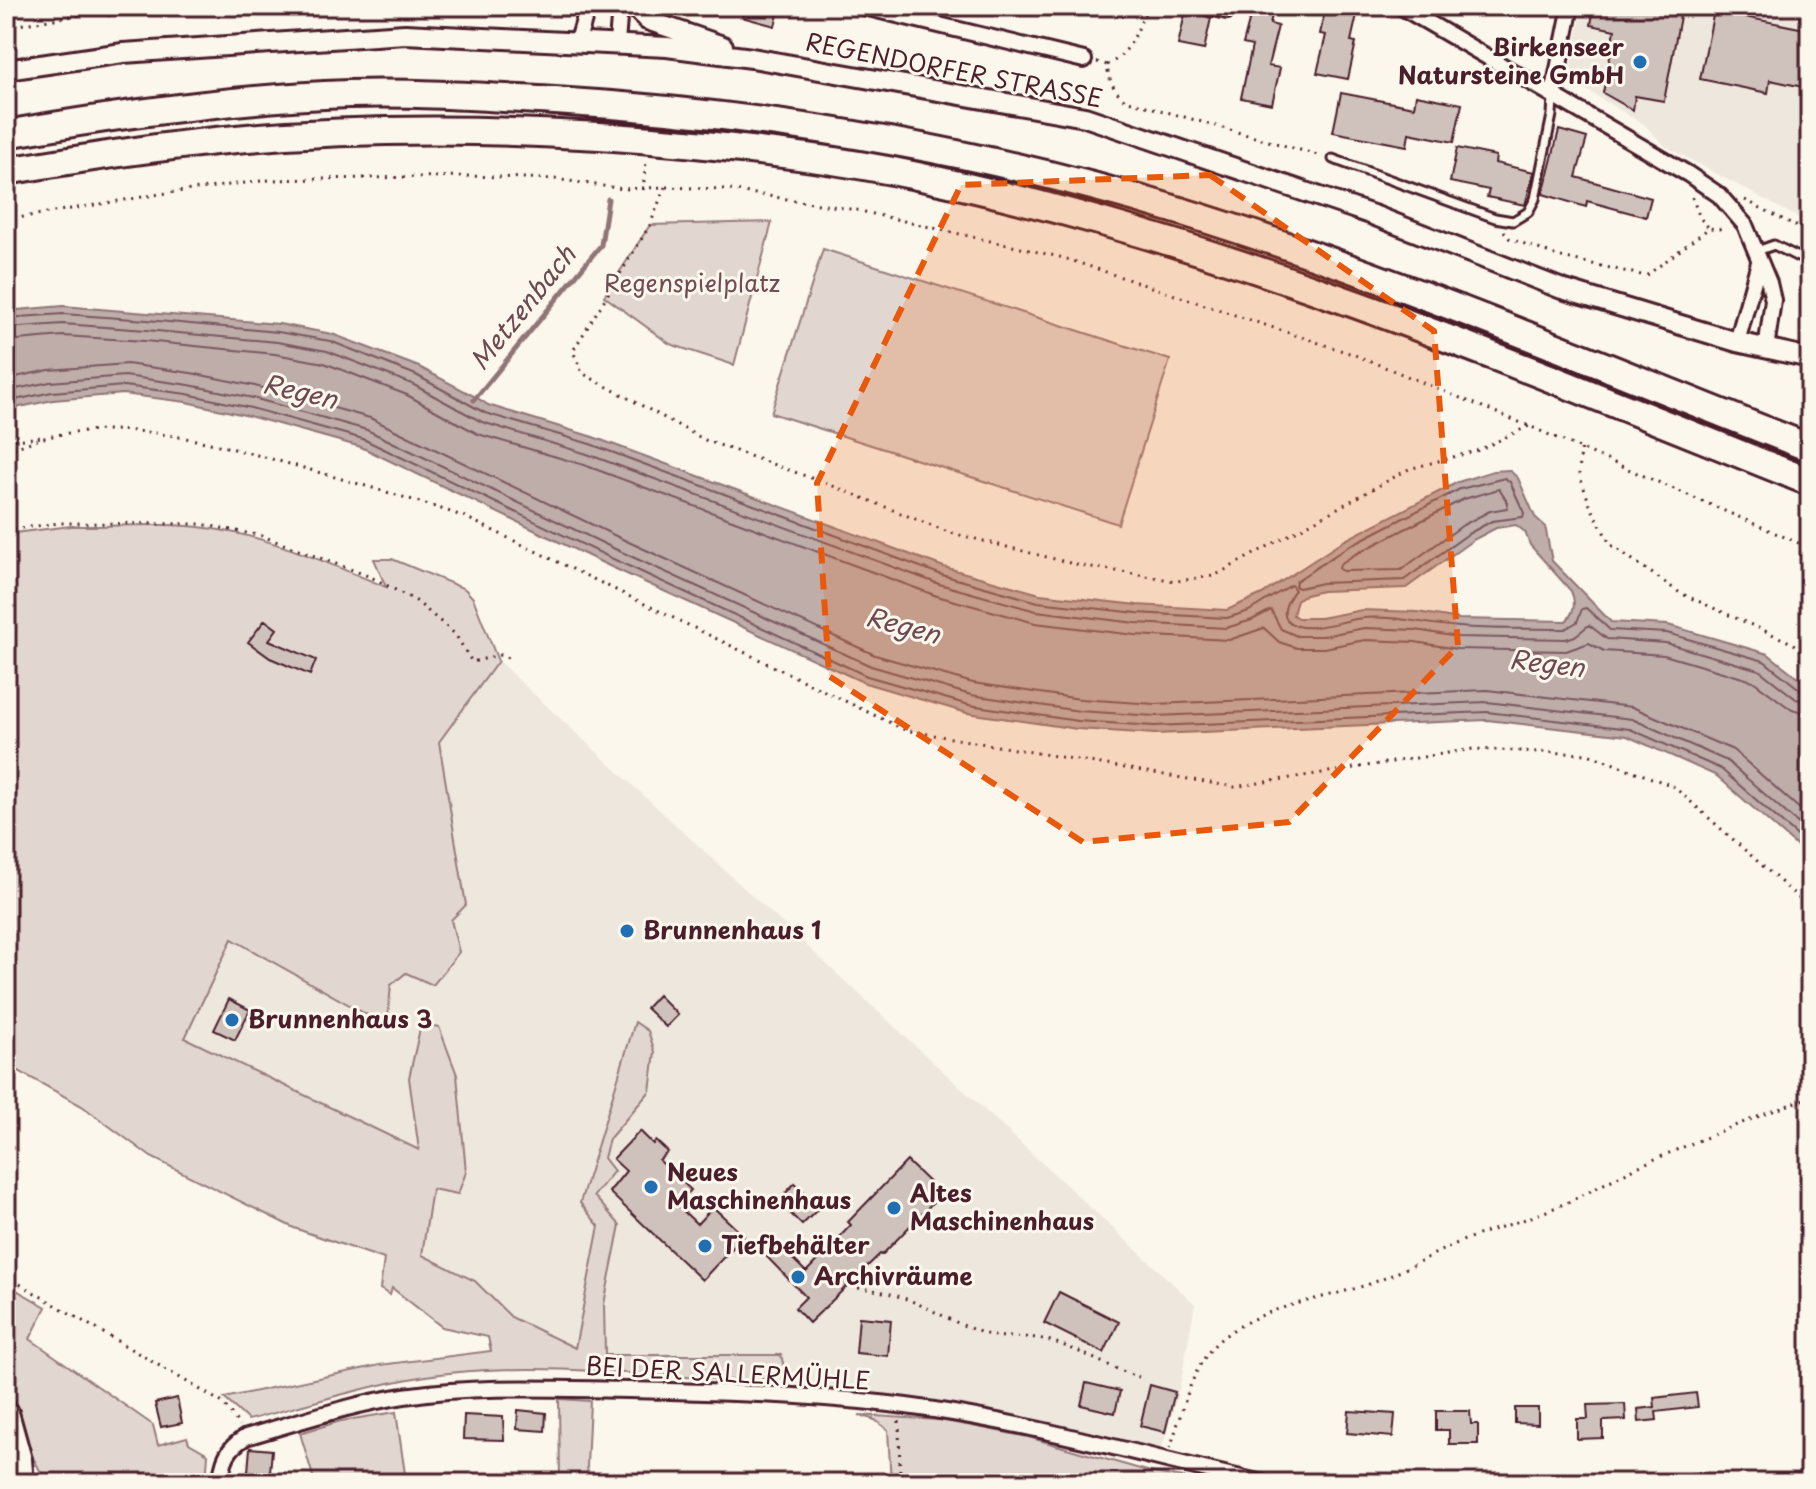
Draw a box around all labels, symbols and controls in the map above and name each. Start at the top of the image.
street label: REGENDORFER STRASSE [803,23,1106,116]
place label: Birkenseer Natursteine GmbH [1398,28,1625,92]
marker: Birkenseer Natursteine GmbH [1631,53,1649,71]
water label: Metzenbach [459,236,585,378]
park label: Regenspielplatz [604,264,780,300]
water label: Regen [259,363,343,418]
water label: Regen [862,596,946,653]
water label: Regen [1508,639,1588,687]
place label: Brunnenhaus 1 [643,911,821,947]
marker: Brunnenhaus 1 [618,922,636,940]
place label: Brunnenhaus 3 [248,1000,432,1036]
marker: Brunnenhaus 3 [223,1011,241,1029]
place label: Neues Maschinenhaus [667,1153,851,1217]
place label: Altes Maschinenhaus [910,1174,1094,1238]
marker: Neues Maschinenhaus [642,1178,660,1196]
marker: Altes Maschinenhaus [885,1199,903,1217]
place label: Tiefbehälter [721,1226,870,1262]
marker: Tiefbehälter [696,1237,714,1255]
place label: Archivräume [814,1257,973,1293]
marker: Archivräume [789,1268,807,1286]
street label: BEI DER SALLERMÜHLE [585,1347,871,1397]

